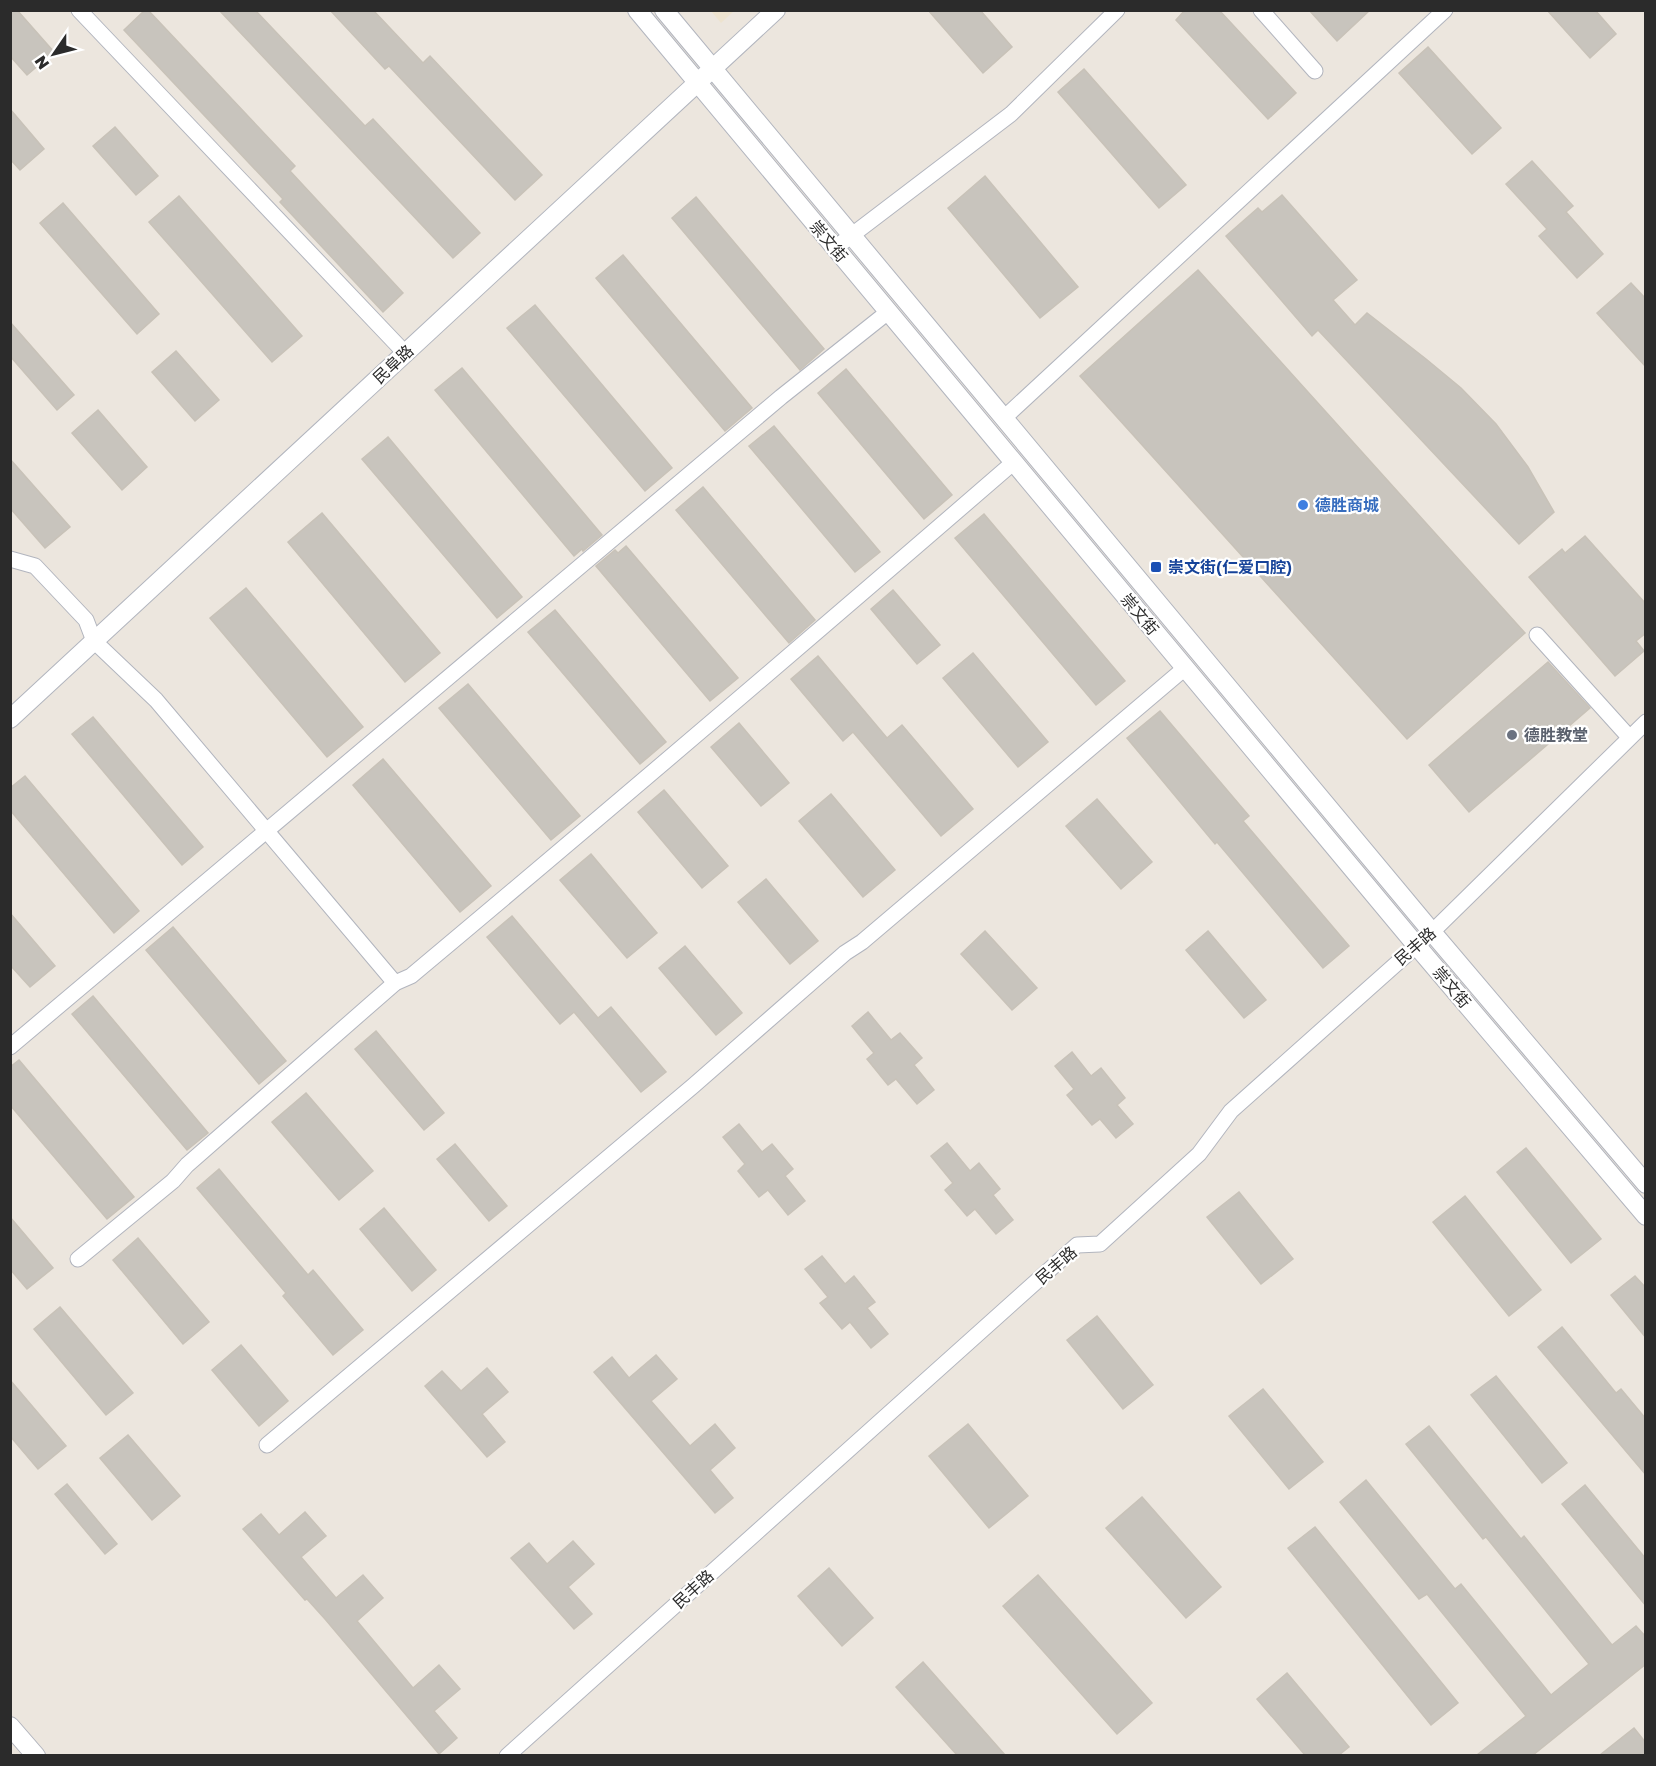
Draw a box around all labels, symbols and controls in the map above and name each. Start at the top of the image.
north arrow [24,24,84,84]
text: N [30,52,53,73]
street label: 崇文街 [806,216,852,266]
street label: 民阜路 [369,340,417,388]
place label: 德胜商城 [1315,495,1379,515]
marker: 德胜商城 [1296,498,1310,512]
place label: 崇文街(仁爱口腔) [1168,557,1292,577]
marker: 崇文街(仁爱口腔) [1149,560,1163,574]
street label: 崇文街 [1117,589,1163,639]
place label: 德胜教堂 [1524,725,1588,745]
marker: 德胜教堂 [1505,728,1519,742]
street label: 民丰路 [1390,923,1440,969]
street label: 崇文街 [1429,962,1475,1012]
street label: 民丰路 [1031,1242,1081,1288]
street label: 民丰路 [668,1566,718,1612]

